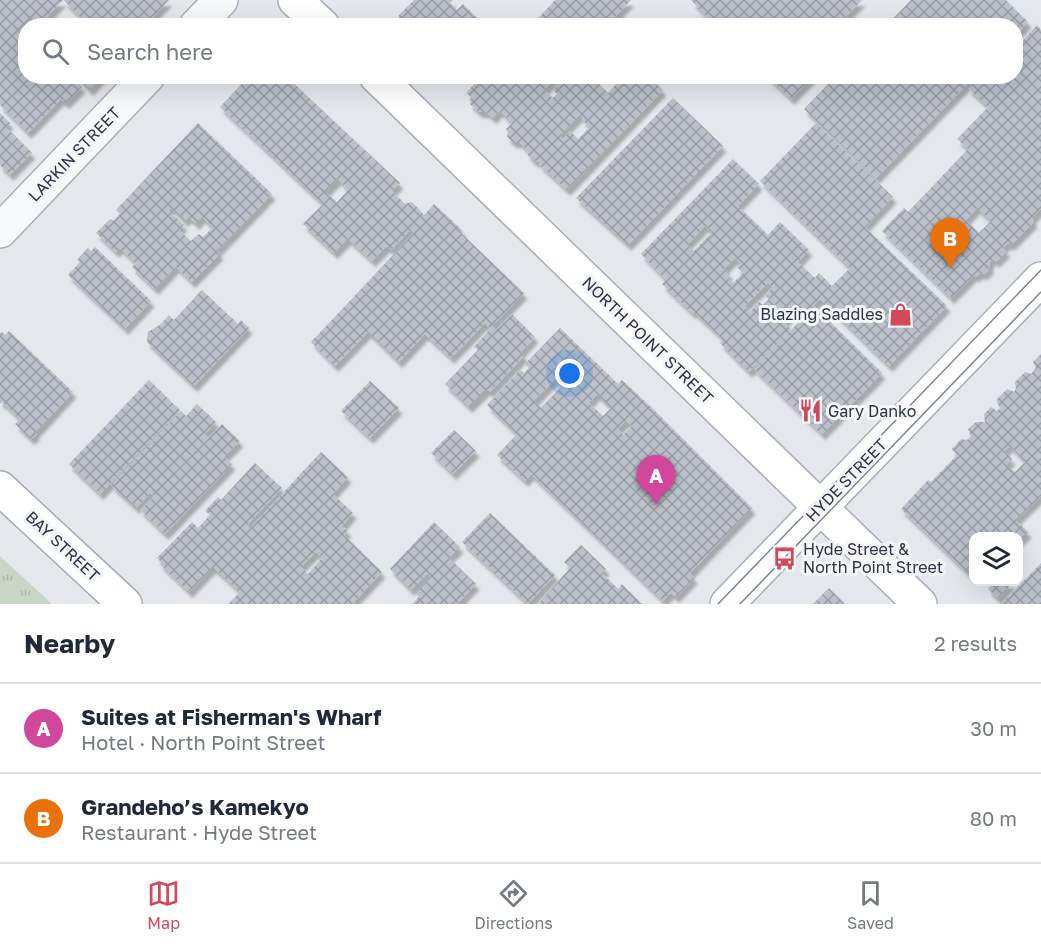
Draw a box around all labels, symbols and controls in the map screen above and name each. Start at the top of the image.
search box [18,18,1023,84]
icon: search [39,35,72,68]
text: Search here [87,38,213,65]
street label: LARKIN STREET [24,102,124,206]
pin: B [930,218,970,268]
street label: NORTH POINT STREET [578,272,718,408]
shop icon: Blazing Saddles [888,301,914,327]
place label: Blazing Saddles [760,304,883,324]
your location [555,359,584,388]
restaurant icon: Gary Danko [797,398,823,424]
place label: Gary Danko [828,401,916,421]
street label: HYDE STREET [801,434,891,526]
pin: A [636,456,676,505]
street label: BAY STREET [22,507,104,586]
map controls [969,532,1023,586]
button: layers [969,532,1023,586]
place label: Hyde Street & North Point Street [803,539,943,577]
bus stop icon: Hyde Street & North Point Street [772,545,798,571]
text: Nearby [24,628,115,659]
text: 2 results [934,631,1017,655]
text: Suites at Fisherman's Wharf [81,703,381,730]
text: A [36,716,51,740]
text: 30 m [970,716,1017,740]
text: Hotel · North Point Street [81,730,325,754]
text: Grandeho’s Kamekyo [81,793,309,820]
text: B [36,806,51,830]
text: 80 m [970,806,1017,830]
text: Restaurant · Hyde Street [81,820,317,844]
tab: Map [147,877,180,933]
tab: Directions [475,877,553,933]
tab: Saved [847,877,894,933]

